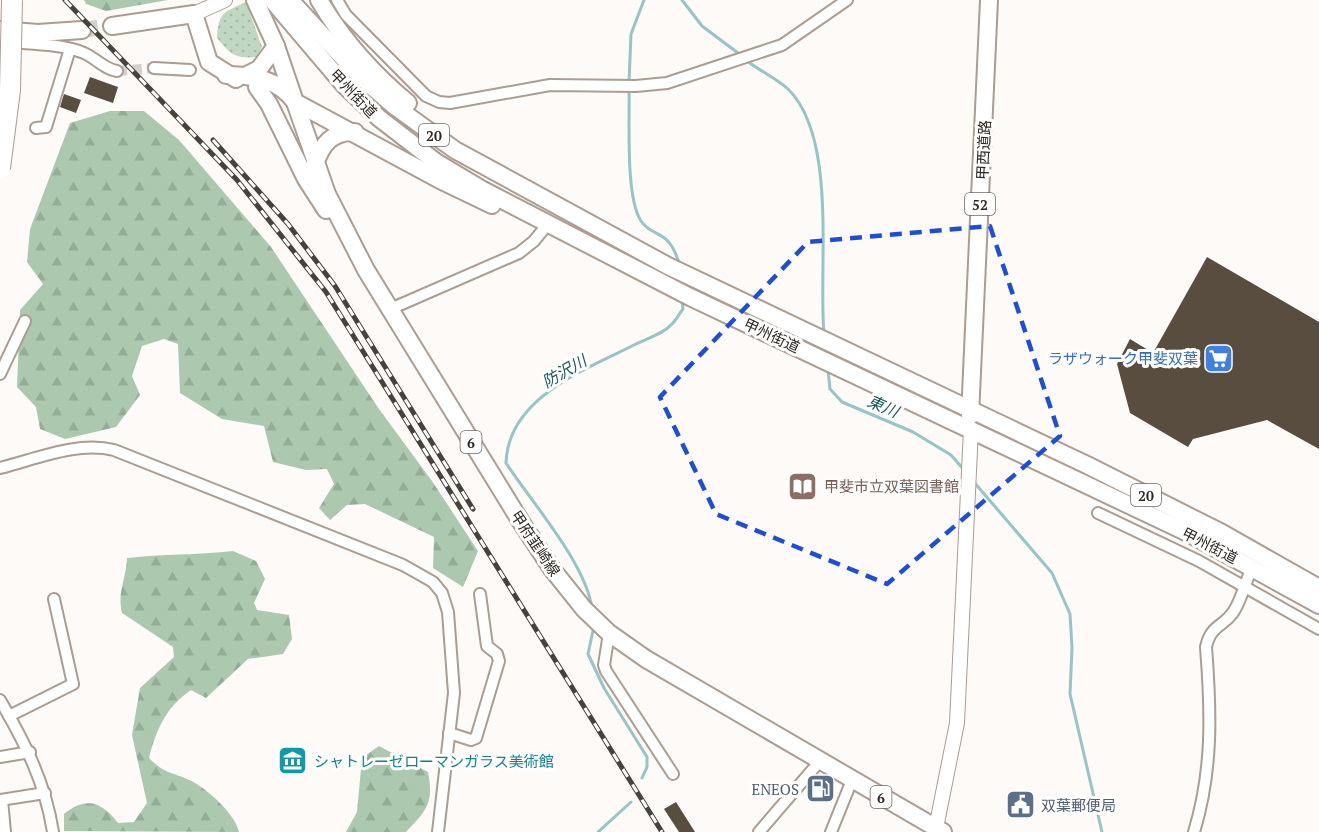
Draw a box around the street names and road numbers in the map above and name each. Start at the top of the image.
street label: 甲州街道 [326,64,382,122]
street label: 甲西道路 [971,120,995,180]
road number: 20 [419,124,449,146]
road number: 52 [965,193,995,215]
street label: 甲州街道 [741,313,803,357]
road number: 6 [460,431,482,453]
road number: 20 [1131,484,1161,506]
street label: 甲府韮崎線 [507,506,565,580]
street label: 甲州街道 [1179,522,1241,568]
road number: 6 [870,786,892,808]

